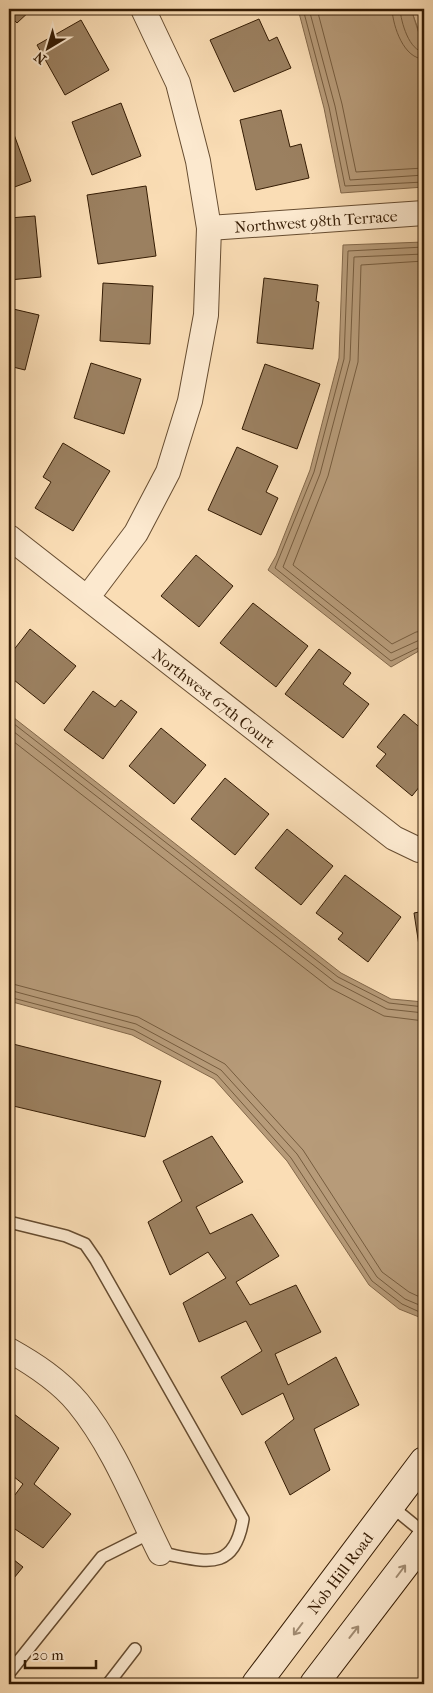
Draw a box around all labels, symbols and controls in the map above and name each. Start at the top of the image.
north arrow [22,22,72,72]
text: N [31,48,50,68]
street label: Northwest 98th Terrace [234,206,398,237]
street label: Northwest 67th Court [149,645,279,752]
street label: Nob Hill Road [304,1529,377,1618]
one-way arrow [395,1565,406,1578]
one-way arrow [293,1622,303,1636]
one-way arrow [349,1626,360,1639]
scale bar [25,1638,96,1670]
text: 20 m [32,1646,64,1664]

